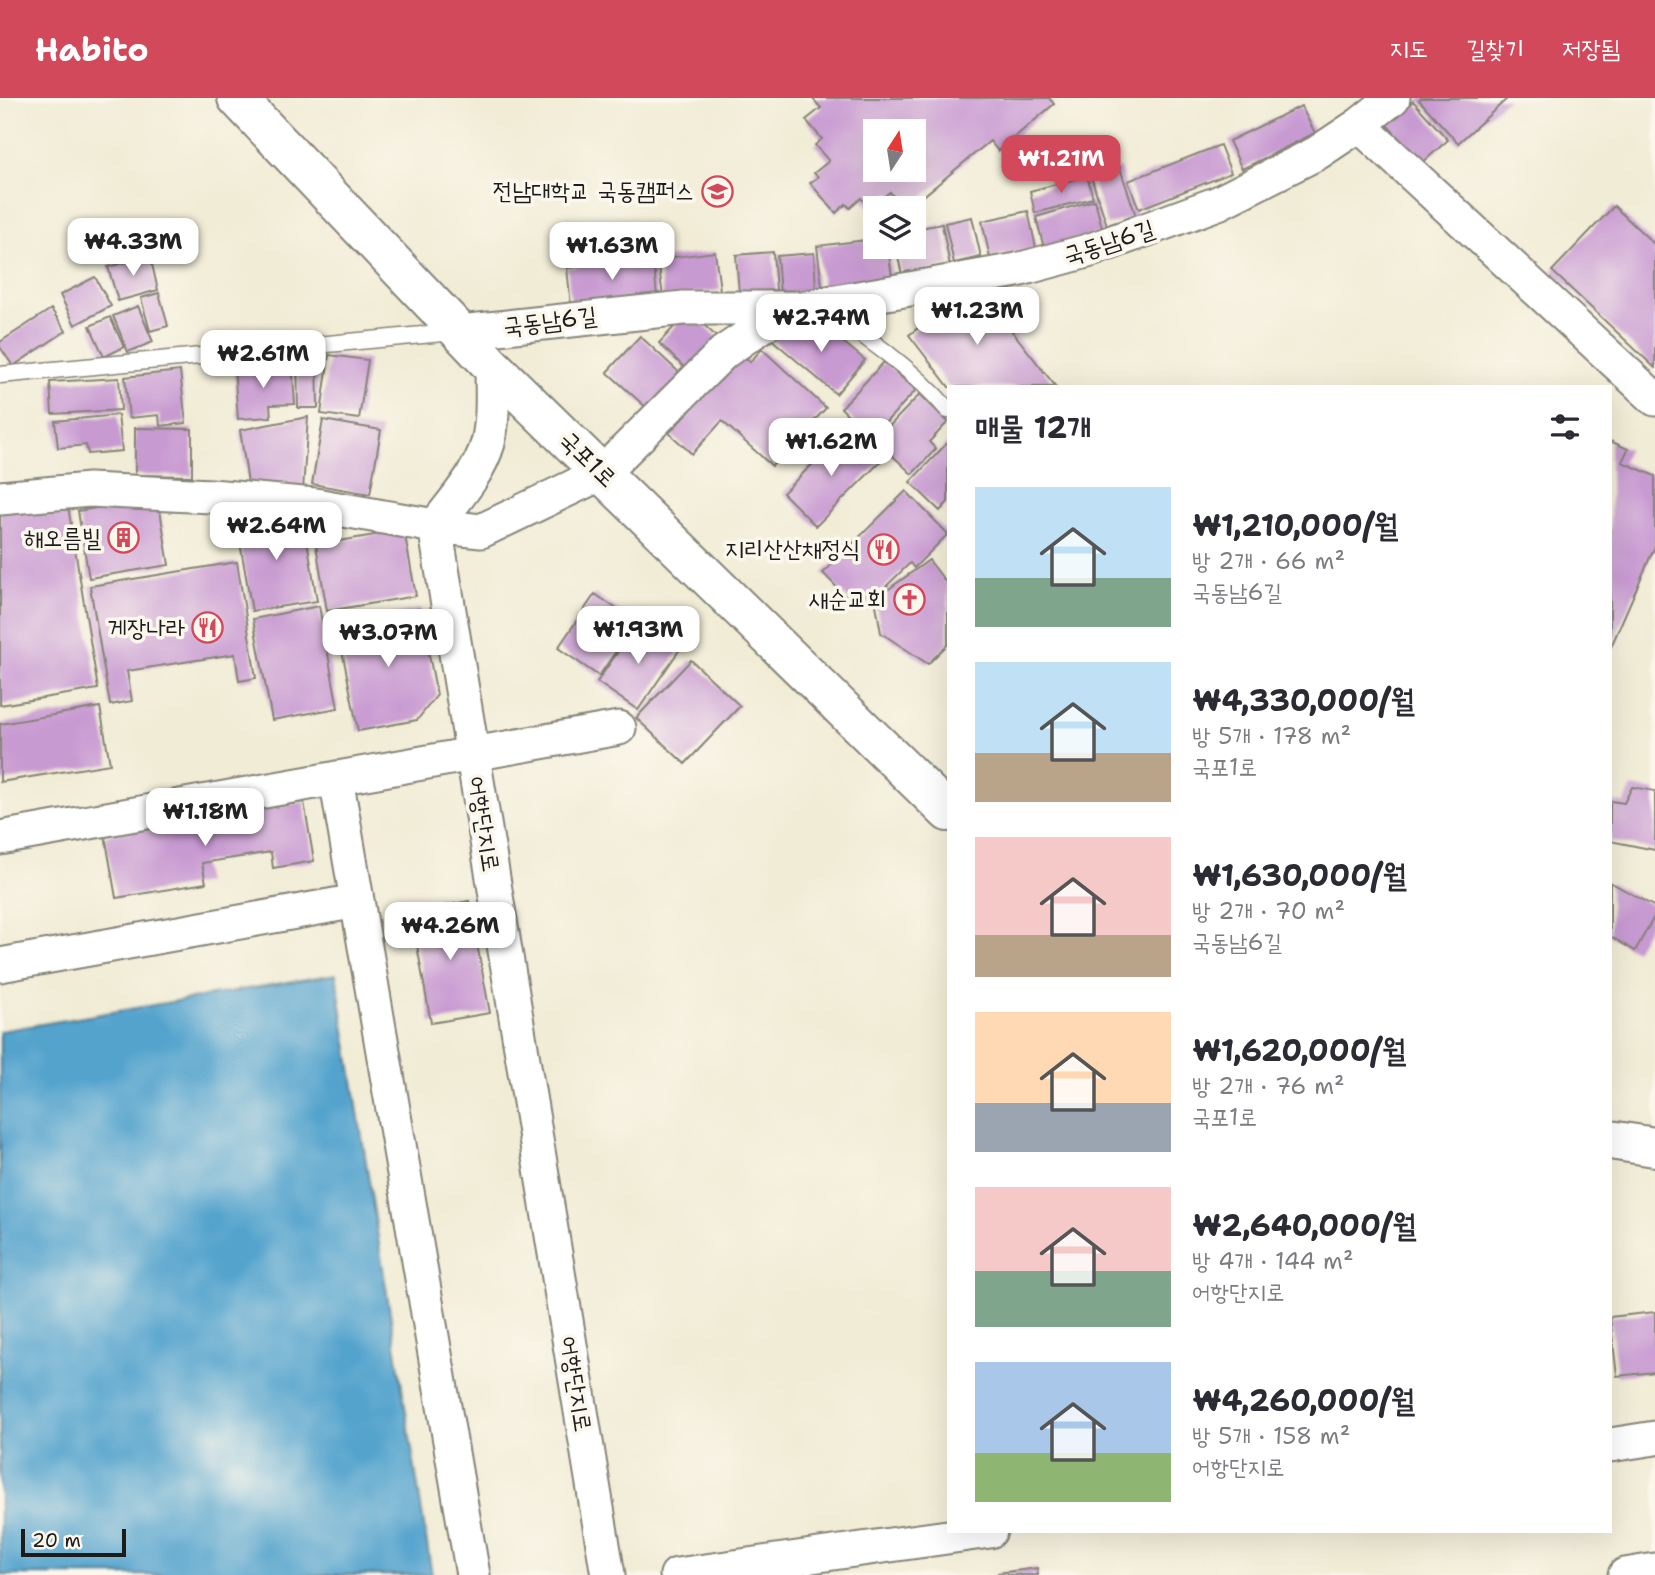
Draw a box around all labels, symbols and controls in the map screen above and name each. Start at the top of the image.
text: Habito [35,27,149,72]
text: 지도 [1390,33,1428,65]
text: 길찾기 [1466,33,1524,65]
text: 저장됨 [1562,33,1620,65]
north arrow [863,119,926,182]
map controls [863,119,926,259]
pin: ₩1.21M [1004,136,1118,195]
text: ₩1.21M [1017,143,1105,173]
school or university icon: 전남대학교 국동캠퍼스 [700,174,734,208]
place label: 전남대학교 국동캠퍼스 [493,175,694,207]
button: layers [863,196,926,259]
street label: 국동남6길 [1059,212,1159,272]
pin: ₩4.33M [76,218,190,278]
pin: ₩1.63M [555,222,669,282]
text: ₩4.33M [84,226,182,256]
text: ₩1.63M [566,230,658,260]
pin: ₩1.23M [920,288,1034,347]
pin: ₩2.74M [764,294,878,354]
text: ₩1.23M [930,295,1024,325]
street label: 국동남6길 [501,299,599,343]
text: ₩2.74M [772,302,870,332]
pin: ₩2.61M [206,330,320,390]
text: ₩2.61M [217,338,309,368]
text: 매물 12개 [975,407,1091,448]
icon: filters [1546,408,1584,446]
pin: ₩1.62M [774,418,888,478]
street label: 국포1로 [552,424,624,494]
text: ₩1.62M [785,426,877,456]
pin: ₩2.64M [219,503,333,562]
text: ₩1,210,000/월 [1192,505,1398,546]
text: ₩2.64M [226,510,326,540]
icon: home [1031,515,1115,599]
building icon: 해오름빌 [107,521,141,555]
place label: 해오름빌 [24,522,102,554]
restaurant icon: 지리산산채정식 [866,532,900,566]
place label: 지리산산채정식 [725,533,860,565]
text: 방 2개 · 66 m² [1192,546,1345,576]
text: 국동남6길 [1192,577,1282,607]
church icon: 새순교회 [892,582,926,616]
place label: 새순교회 [809,583,886,615]
pin: ₩1.93M [581,606,695,666]
pin: ₩3.07M [331,610,445,669]
restaurant icon: 게장나라 [191,611,225,645]
place label: 게장나라 [108,612,185,644]
text: ₩1.93M [593,614,683,644]
text: ₩3.07M [338,617,438,647]
text: ₩4,330,000/월 [1192,680,1415,721]
icon: home [1031,690,1115,774]
text: 방 5개 · 178 m² [1192,721,1351,751]
text: 국포1로 [1192,752,1257,782]
street label: 어항단지로 [461,774,507,874]
pin: ₩1.18M [148,788,262,848]
text: ₩1.18M [162,796,248,826]
text: ₩1,630,000/월 [1192,855,1407,896]
icon: home [1031,865,1115,949]
text: 방 2개 · 70 m² [1192,896,1345,926]
pin: ₩4.26M [393,902,507,962]
text: ₩4.26M [400,910,500,940]
text: 국동남6길 [1192,927,1282,957]
text: ₩1,620,000/월 [1192,1030,1406,1071]
icon: home [1031,1040,1115,1124]
text: 방 2개 · 76 m² [1192,1071,1345,1101]
text: 국포1로 [1192,1102,1257,1132]
text: ₩2,640,000/월 [1192,1205,1416,1246]
icon: home [1031,1215,1115,1299]
text: 방 4개 · 144 m² [1192,1246,1353,1276]
text: 어항단지로 [1192,1277,1285,1307]
street label: 어항단지로 [553,1334,599,1434]
text: ₩4,260,000/월 [1192,1380,1415,1421]
icon: home [1031,1390,1115,1474]
text: 방 5개 · 158 m² [1192,1421,1350,1451]
text: 어항단지로 [1192,1452,1285,1482]
scale bar [21,1526,126,1558]
text: 20 m [32,1528,81,1553]

